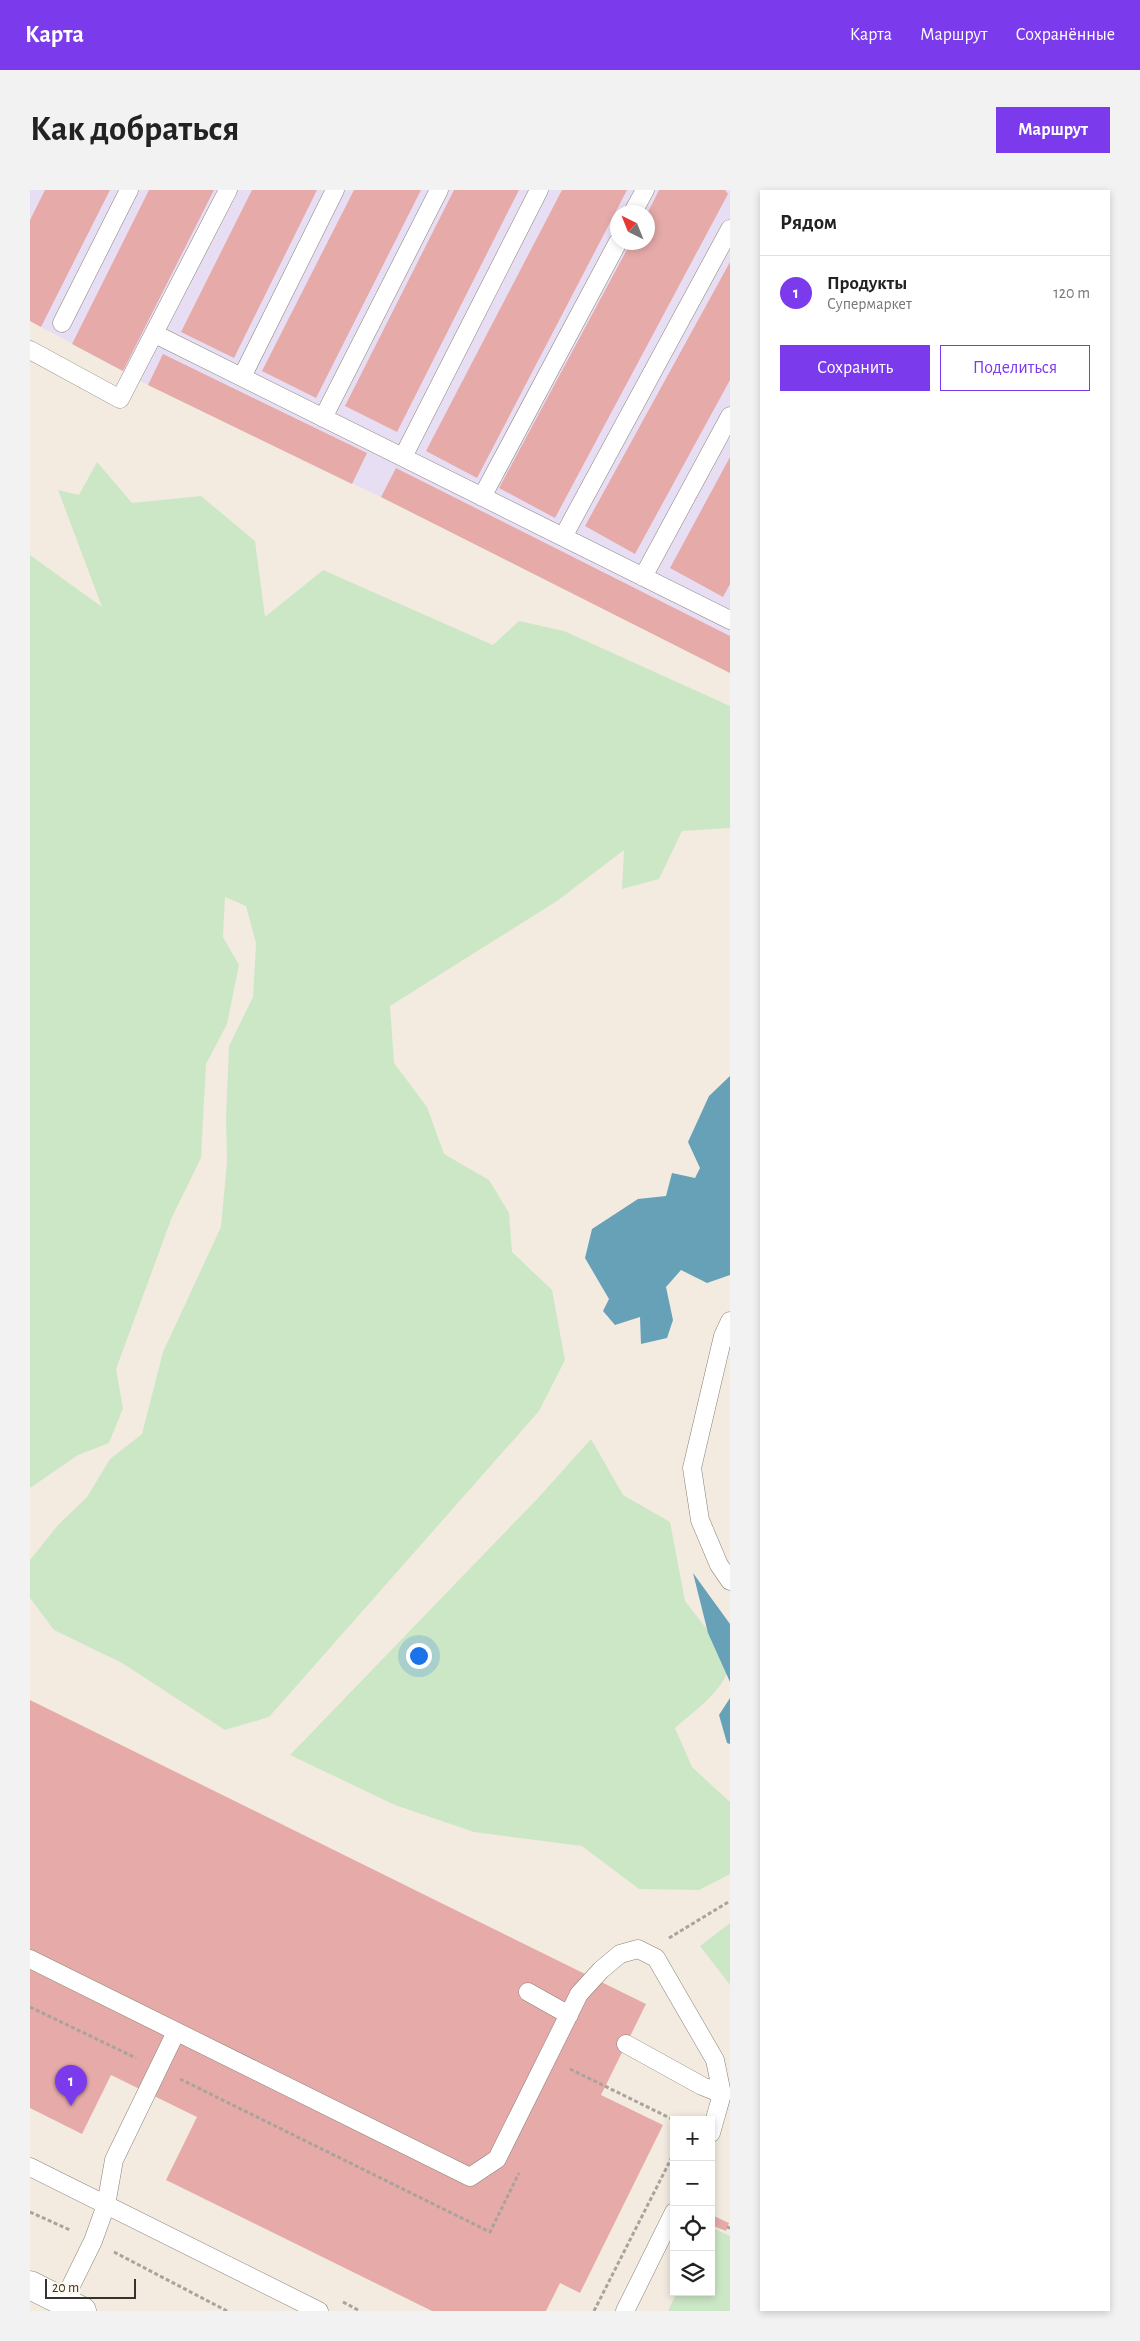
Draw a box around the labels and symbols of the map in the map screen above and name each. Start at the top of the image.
north arrow [610,205,655,250]
your location [406,1643,432,1669]
pin: 1 [55,2065,87,2106]
scale bar [45,2276,136,2299]

